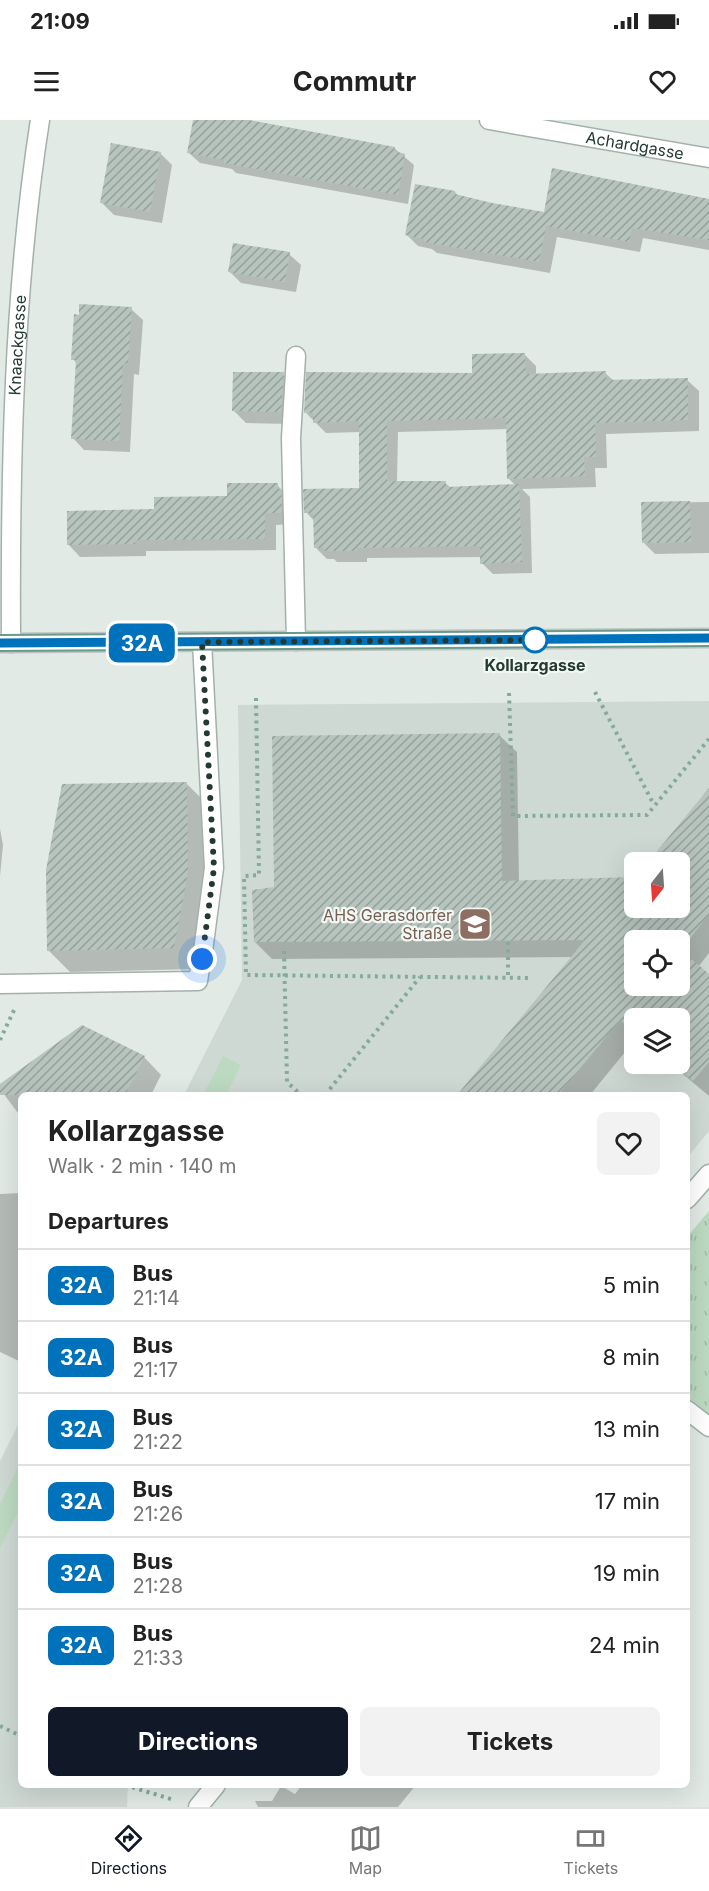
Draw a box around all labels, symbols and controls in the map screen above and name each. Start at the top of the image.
text: 21:09 [30,8,90,34]
icon: menu [30,65,63,98]
text: Commutr [293,65,416,98]
icon: heart [646,65,679,98]
street label: Achardgasse [584,127,685,163]
street label: Knaackgasse [4,294,30,396]
line badge: 32A [108,624,176,662]
marker: Kollarzgasse [522,627,548,653]
text: 32A [121,631,163,656]
place label: Kollarzgasse [485,655,585,675]
north arrow [624,852,690,918]
map controls [624,852,690,1074]
place label: AHS Gerasdorfer Straße [323,905,452,943]
school or university icon: AHS Gerasdorfer Straße [457,906,493,942]
button: locate [624,930,690,996]
your location [187,944,217,974]
button: layers [624,1008,690,1074]
button: heart [597,1112,660,1175]
text: Kollarzgasse [48,1114,225,1148]
text: Walk · 2 min · 140 m [48,1154,237,1178]
text: Departures [48,1208,169,1234]
text: Bus [132,1260,173,1286]
text: 5 min [603,1272,660,1298]
text: 32A [60,1273,102,1298]
text: 21:14 [132,1286,180,1310]
text: Bus [132,1332,173,1358]
text: 8 min [603,1344,660,1370]
text: 32A [60,1345,102,1370]
text: 21:17 [132,1358,178,1382]
text: Bus [132,1404,173,1430]
text: 13 min [594,1416,660,1442]
text: 32A [60,1417,102,1442]
text: 21:22 [132,1430,183,1454]
text: Bus [132,1476,173,1502]
text: 17 min [595,1488,660,1514]
text: 32A [60,1489,102,1514]
text: 21:26 [132,1502,183,1526]
text: Bus [132,1548,173,1574]
text: 19 min [594,1560,660,1586]
text: 32A [60,1561,102,1586]
text: 21:28 [132,1574,183,1598]
text: Bus [132,1620,173,1646]
text: 24 min [589,1632,660,1658]
text: 32A [60,1633,102,1658]
text: 21:33 [132,1646,183,1670]
button: Directions [48,1707,348,1776]
button: Tickets [360,1707,660,1776]
tab: Directions [91,1822,167,1878]
tab: Map [349,1822,382,1878]
tab: Tickets [564,1822,618,1878]

